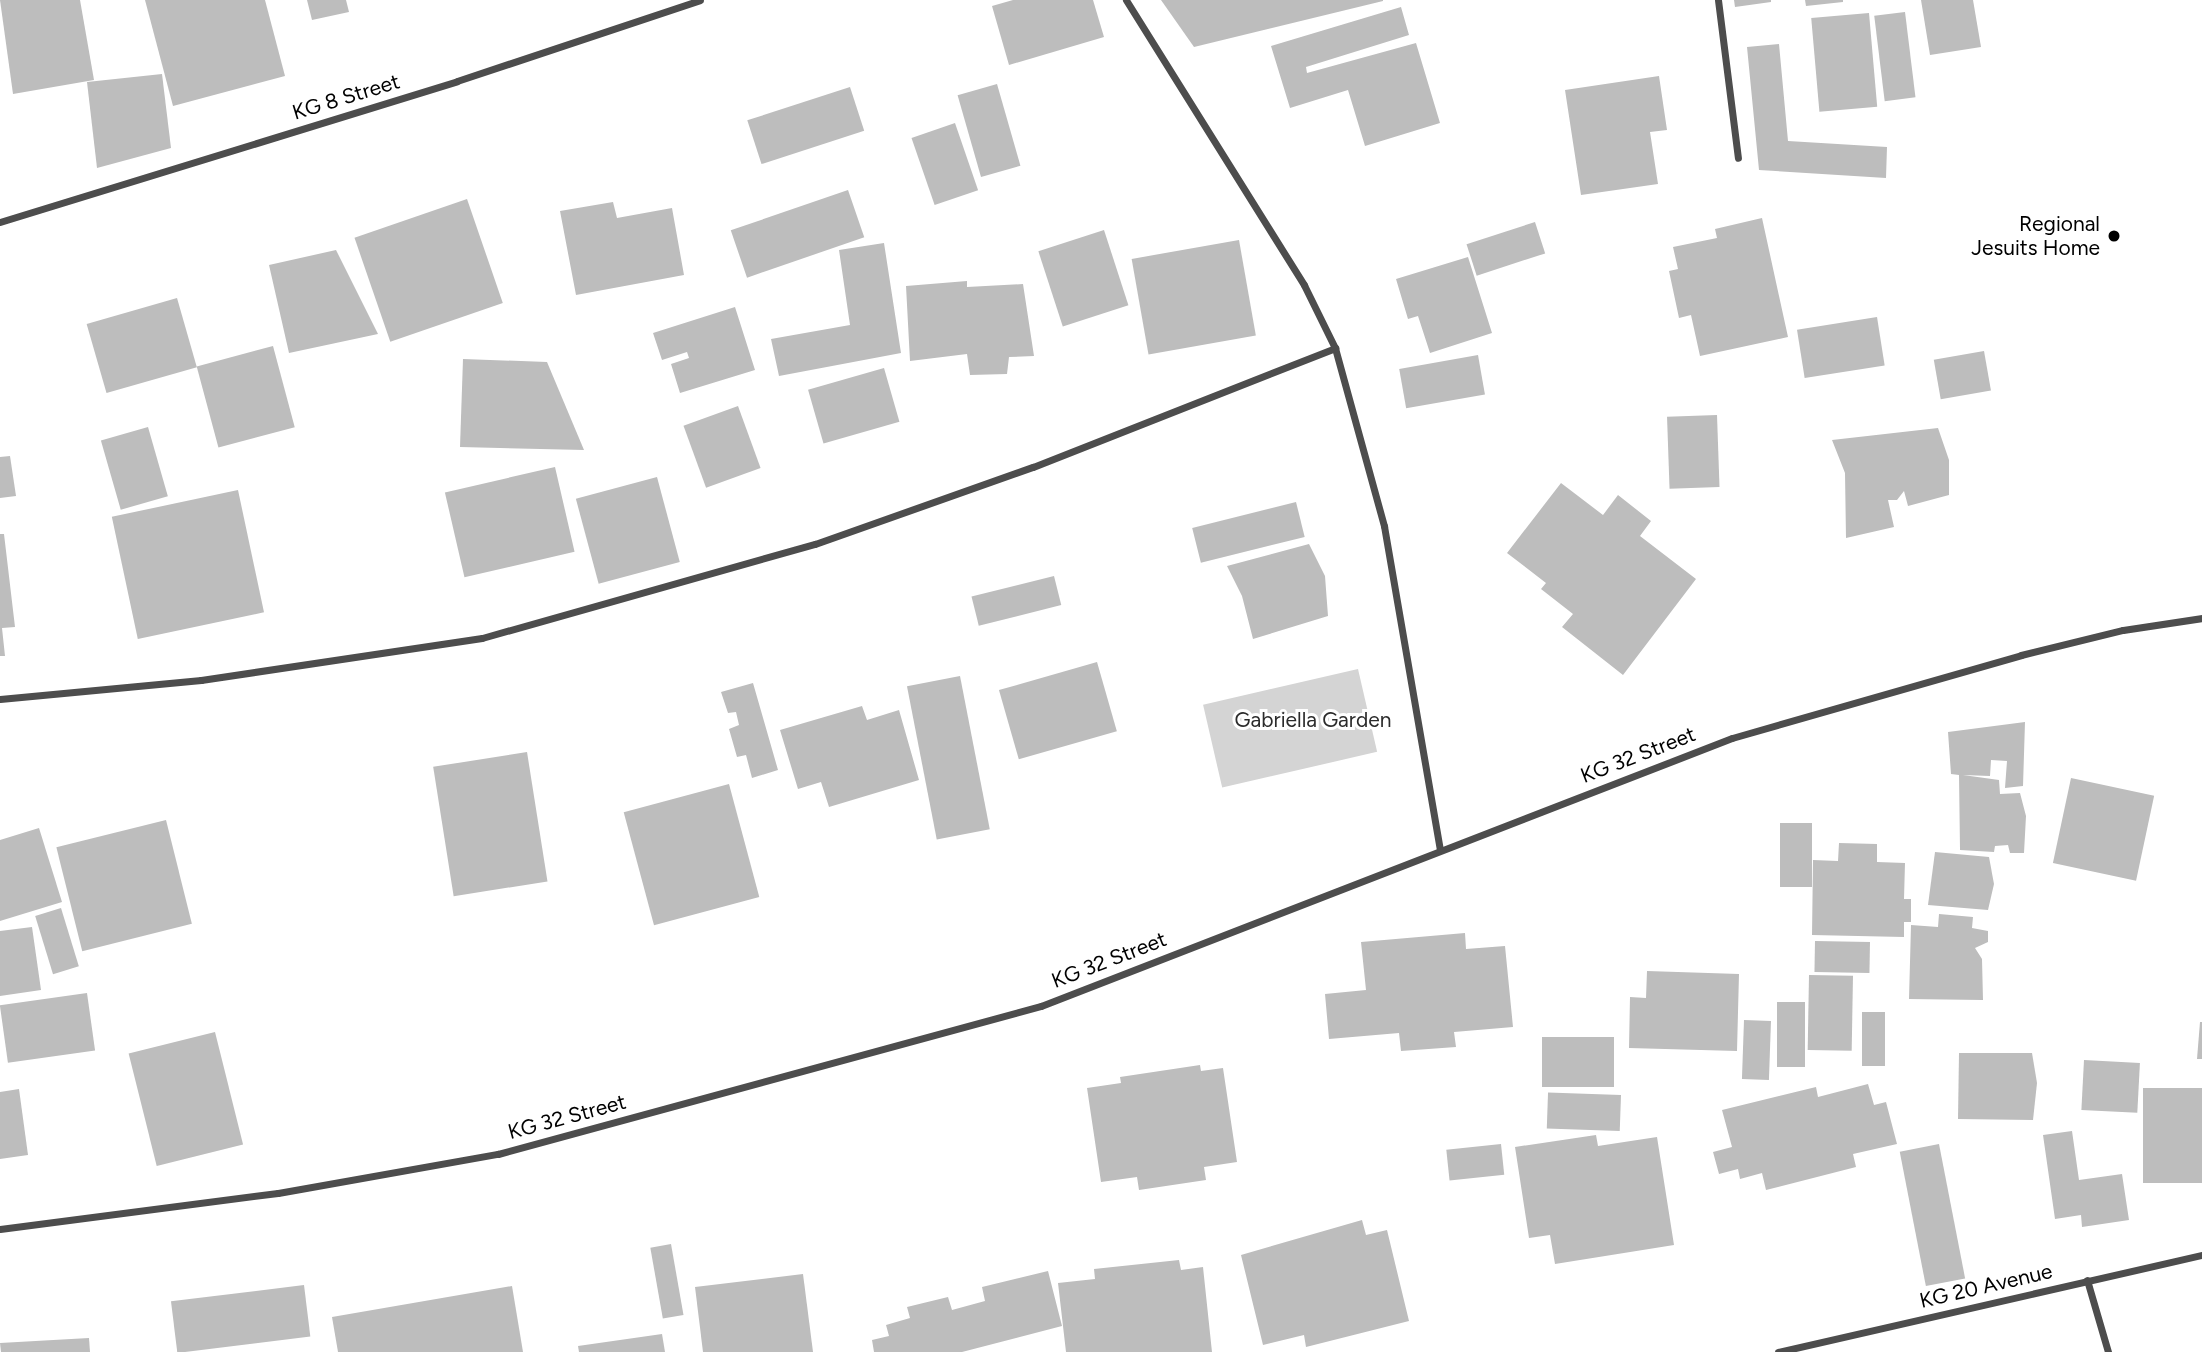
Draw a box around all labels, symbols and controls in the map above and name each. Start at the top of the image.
street label: KG 8 Street [289,69,403,125]
place label: Regional Jesuits Home [1971,211,2100,261]
marker: Regional Jesuits Home [2106,228,2122,244]
park label: Gabriella Garden [1235,707,1391,733]
street label: KG 32 Street [1577,722,1699,788]
street label: KG 32 Street [1048,927,1170,993]
street label: KG 32 Street [505,1089,629,1145]
street label: KG 20 Avenue [1917,1258,2055,1314]

